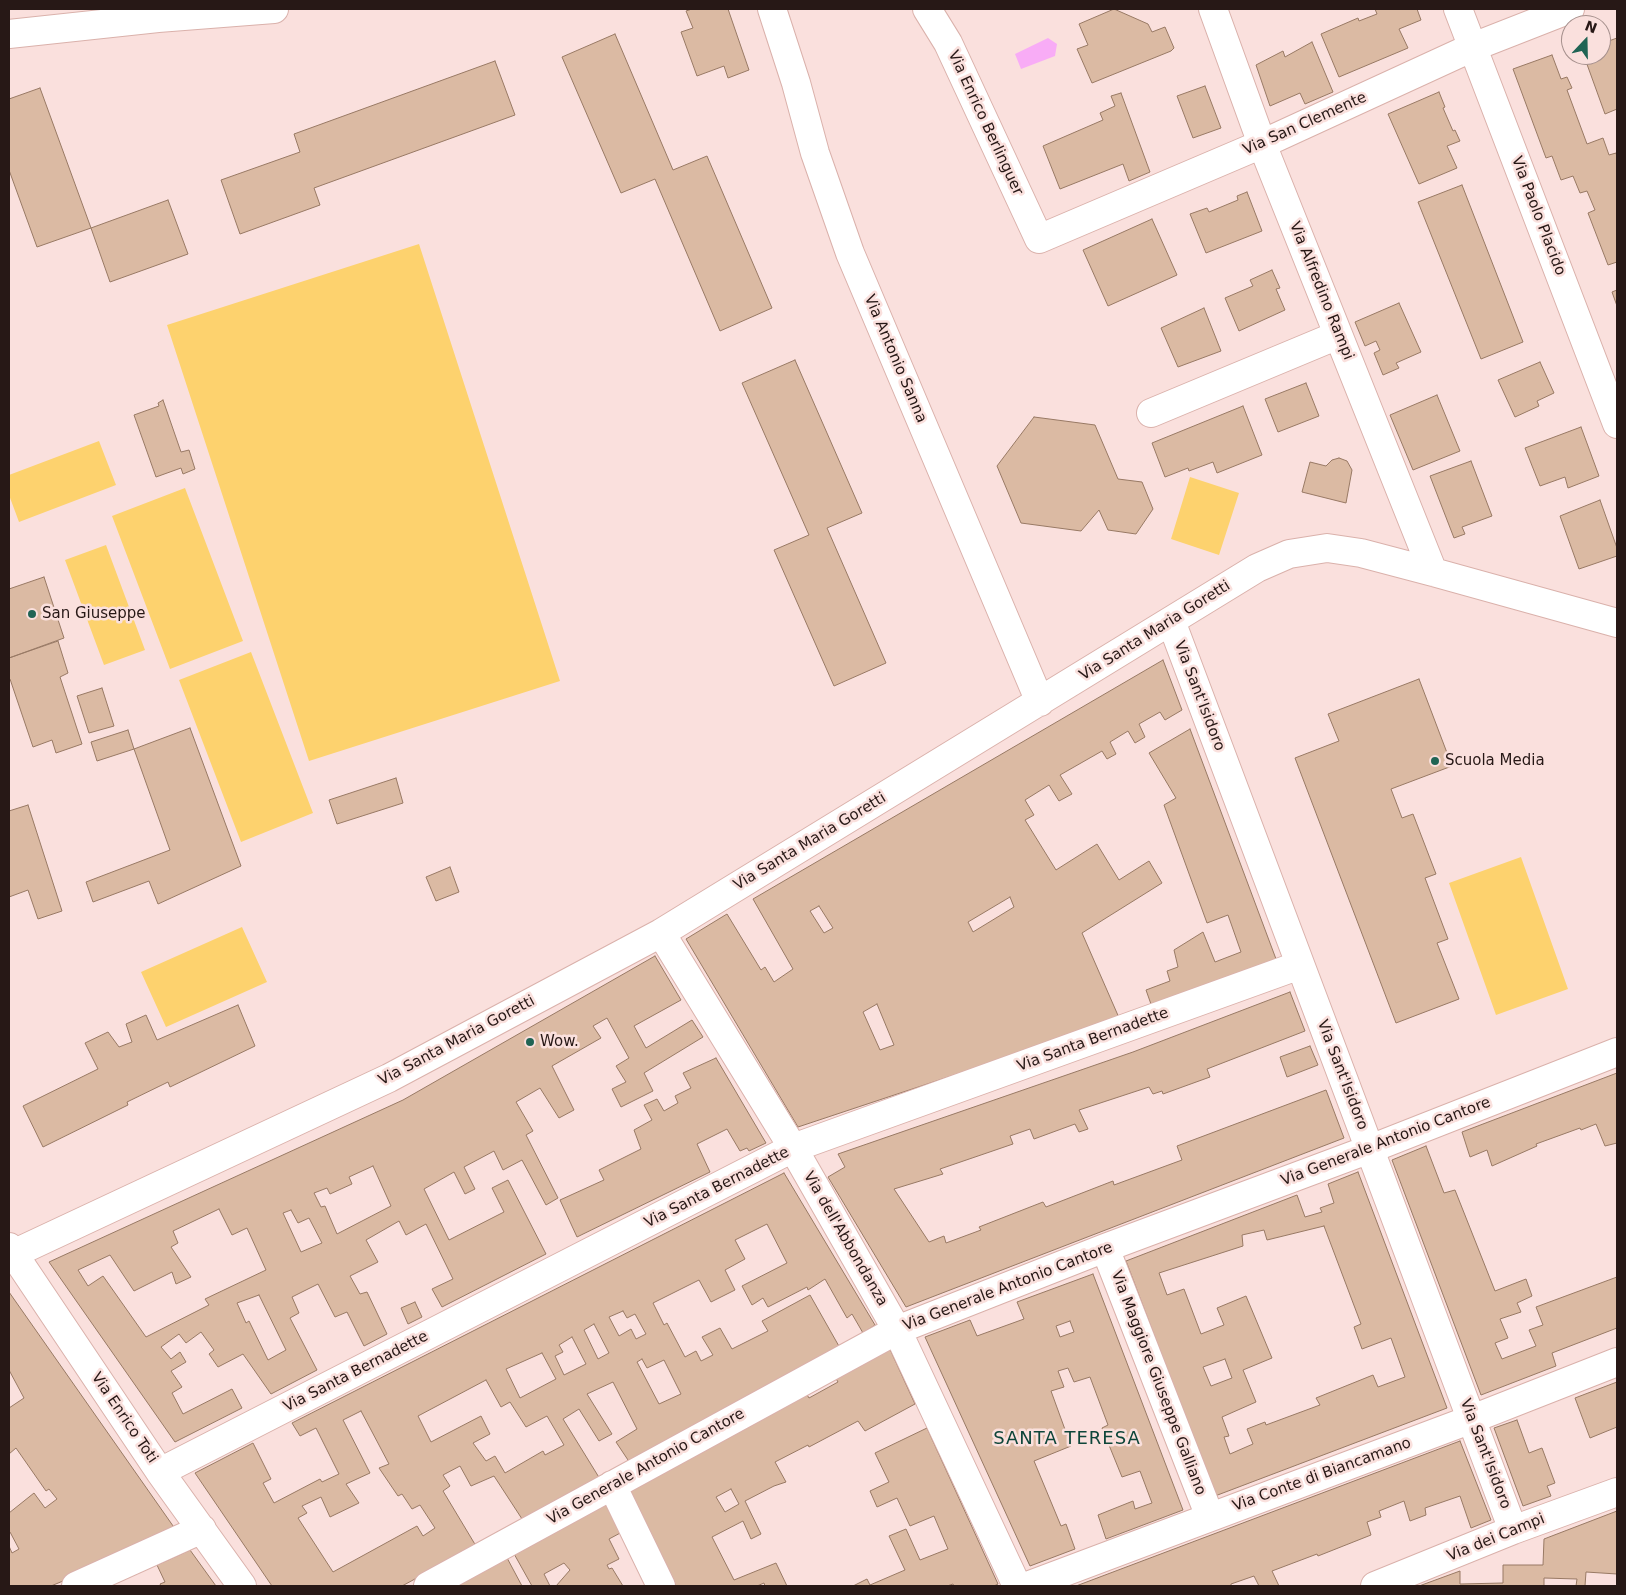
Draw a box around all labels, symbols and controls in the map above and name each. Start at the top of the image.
north arrow [1561,15,1611,65]
text: N [1583,17,1599,36]
street label: Via Enrico Berlinguer [944,48,1026,198]
street label: Via San Clemente [1240,89,1370,159]
street label: Via Paolo Placido [1507,154,1569,278]
street label: Via Alfredino Rampi [1285,219,1357,363]
street label: Via Antonio Sanna [860,292,930,426]
street label: Via Santa Maria Goretti [1076,577,1234,685]
place label: San Giuseppe [42,605,146,623]
marker: San Giuseppe [26,608,38,620]
street label: Via Sant'Isidoro [1170,638,1228,754]
place label: Scuola Media [1445,752,1545,770]
marker: Scuola Media [1429,755,1441,767]
street label: Via Santa Maria Goretti [731,789,889,895]
street label: Via Santa Maria Goretti [376,992,538,1090]
street label: Via Santa Bernadette [1015,1004,1171,1076]
street label: Via Sant'Isidoro [1313,1017,1371,1133]
place label: Wow. [540,1033,579,1051]
marker: Wow. [524,1036,536,1048]
street label: Via Generale Antonio Cantore [1279,1094,1493,1190]
street label: Via Santa Bernadette [642,1144,792,1232]
street label: Via dell'Abbondanza [799,1168,891,1310]
street label: Via Generale Antonio Cantore [901,1239,1115,1335]
street label: Via Maggiore Giuseppe Galliano [1107,1268,1209,1498]
street label: Via Santa Bernadette [281,1328,431,1416]
street label: Via Enrico Toti [87,1369,161,1467]
street label: Via Sant'Isidoro [1456,1396,1514,1512]
street label: Via Generale Antonio Cantore [544,1405,748,1529]
district label: SANTA TERESA [992,1428,1142,1450]
street label: Via Conte di Biancamano [1230,1434,1414,1516]
street label: Via dei Campi [1445,1510,1547,1566]

